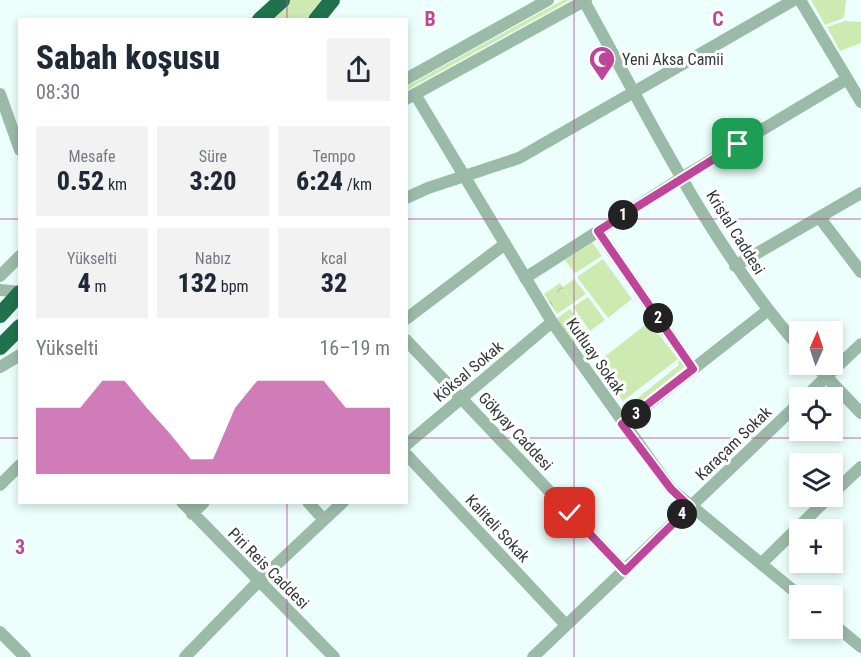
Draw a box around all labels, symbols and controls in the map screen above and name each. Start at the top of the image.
text: B [424,7,436,31]
text: C [712,7,724,31]
text: Sabah koşusu [36,38,220,77]
button: share [327,38,390,101]
mosque icon: Yeni Aksa Camii [587,44,617,82]
place label: Yeni Aksa Camii [622,50,724,69]
text: 08:30 [36,80,80,104]
pin [712,118,763,169]
icon: arrive [721,127,754,160]
text: Mesafe [69,147,115,166]
text: Süre [199,147,227,166]
text: Tempo [312,147,356,166]
text: 0.52 [57,166,104,196]
text: 3:20 [190,166,237,196]
text: 6:24 [296,166,343,196]
text: km [104,175,127,194]
text: /km [343,175,372,194]
street label: Kristal Caddesi [702,187,769,278]
pin: 1 [608,200,638,230]
text: 1 [619,205,627,224]
text: Yükselti [67,249,117,268]
text: Nabız [195,249,231,268]
text: kcal [321,249,347,268]
text: 4 [78,268,91,298]
text: 132 [177,268,217,298]
text: 32 [321,268,347,298]
text: m [91,277,106,296]
text: bpm [217,277,249,296]
pin: 2 [643,303,673,333]
text: 2 [654,308,662,327]
street label: Kutluay Sokak [562,315,629,399]
north arrow [789,321,843,375]
map controls [789,321,843,639]
text: Yükselti [36,336,98,360]
text: 16–19 m [319,336,390,360]
street label: Köksal Sokak [430,336,507,406]
button: locate [789,387,843,441]
street label: Gökyay Caddesi [475,388,557,474]
pin: 3 [621,399,651,429]
street label: Karaçam Sokak [692,402,776,484]
text: 3 [632,404,640,423]
button: layers [789,453,843,507]
pin [544,487,595,538]
street label: Kaliteli Sokak [462,491,534,567]
icon: check [553,496,586,529]
pin: 4 [667,499,697,529]
text: 4 [678,504,686,523]
button: + [789,519,843,573]
street label: Piri Reis Caddesi [224,524,313,613]
text: 3 [15,535,25,559]
button: − [789,585,843,639]

